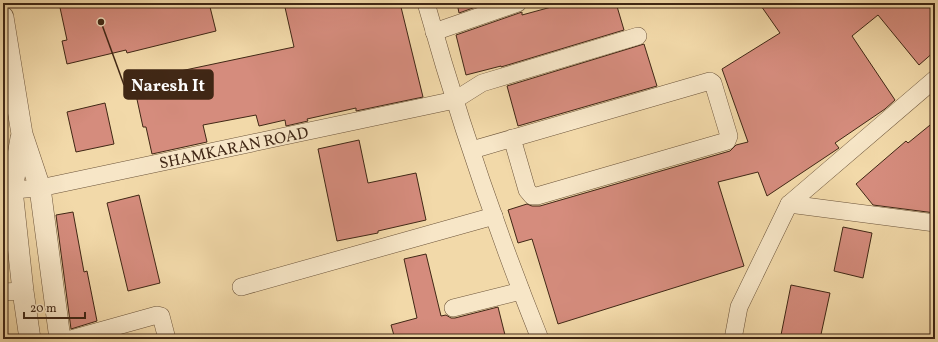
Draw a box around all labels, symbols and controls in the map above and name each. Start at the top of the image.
callout: Naresh It [124,70,213,99]
text: Naresh It [131,75,205,98]
street label: SHAMKARAN ROAD [158,122,311,175]
scale bar [24,294,85,320]
text: 20 m [30,301,57,317]

